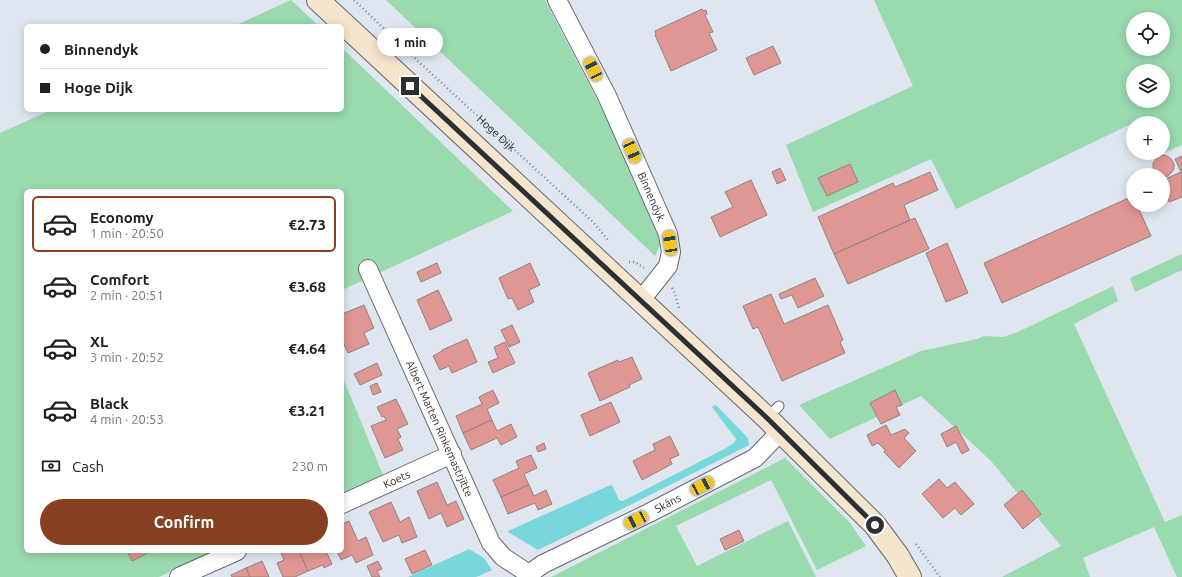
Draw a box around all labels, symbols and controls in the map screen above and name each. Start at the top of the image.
map controls [1126,12,1170,212]
button: locate [1126,12,1170,56]
callout: 1 min [377,28,443,56]
text: 1 min [394,35,426,49]
text: Binnendyk [64,41,138,58]
car [582,56,604,82]
button: layers [1126,64,1170,108]
route end [401,77,419,95]
text: Hoge Dijk [64,79,133,96]
street label: Hoge Dijk [475,113,518,154]
button: + [1126,116,1170,160]
car [622,138,642,164]
button: − [1126,168,1170,212]
street label: Binnendyk [635,170,668,223]
icon: car [42,206,78,242]
text: Economy [90,209,154,226]
text: €2.73 [288,216,326,233]
text: 1 min · 20:50 [90,226,164,240]
car [662,230,678,256]
icon: car [42,268,78,304]
text: Comfort [90,271,149,288]
text: €3.68 [288,278,326,295]
text: 2 min · 20:51 [90,288,164,302]
icon: car [42,330,78,366]
text: XL [90,333,108,350]
text: €4.64 [288,340,326,357]
text: 3 min · 20:52 [90,350,164,364]
street label: Albert Marten Rinkemastrjitte [404,359,475,499]
icon: car [42,392,78,428]
text: Black [90,395,129,412]
text: €3.21 [288,402,326,419]
text: 4 min · 20:53 [90,412,164,426]
icon: cash [40,455,62,477]
text: Cash [72,458,104,475]
text: 230 m [292,459,328,473]
street label: Koets [381,468,412,490]
car [689,475,715,497]
street label: Skâns [652,491,683,515]
button: Confirm [40,499,328,545]
car [623,509,649,531]
route start [866,516,884,534]

